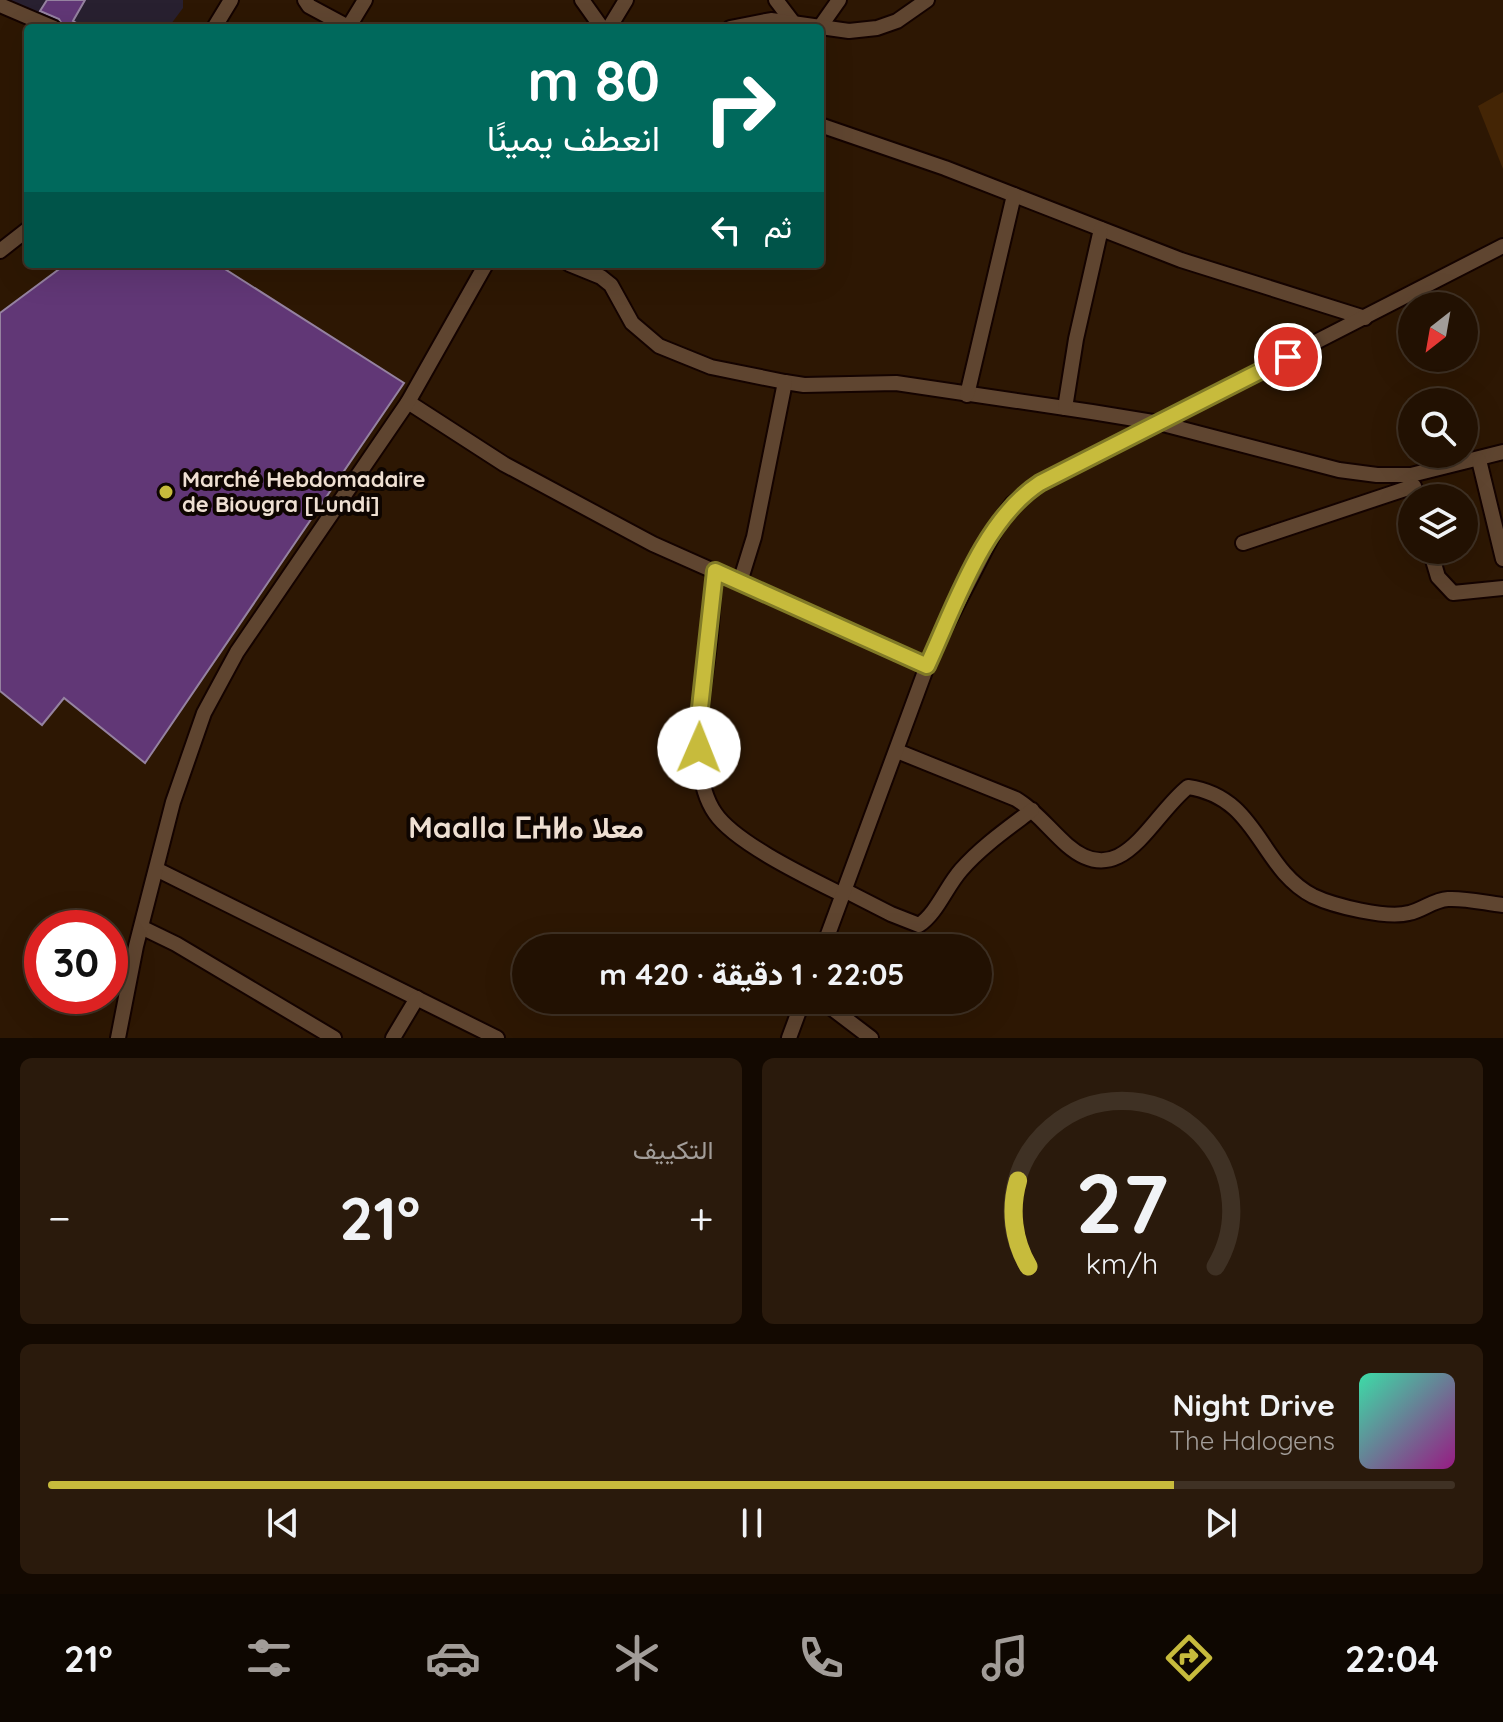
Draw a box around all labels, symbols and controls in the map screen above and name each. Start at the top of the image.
text: 80 m [528,45,660,115]
icon: right [688,56,792,160]
text: انعطف يمينًا [487,115,660,160]
icon: left [704,208,748,252]
text: ثم [764,208,792,246]
north arrow [1398,292,1478,372]
map controls [1398,292,1478,564]
pin [1254,323,1322,391]
icon: arrive [1266,335,1310,379]
button: search [1398,388,1478,468]
place label: Marché Hebdomadaire de Biougra [Lundi] [182,465,426,518]
marker: Marché Hebdomadaire de Biougra [Lundi] [157,483,175,501]
button: layers [1398,484,1478,564]
position arrow [657,706,741,790]
district label: Maalla ⵎⵄⵍⴰ معلا [408,808,644,846]
speed limit sign: 30 [24,910,128,1014]
text: 22:05 · 1 دقيقة · 420 m [599,955,905,993]
text: التكييف [633,1133,714,1166]
text: 27 [1076,1150,1169,1254]
text: 21° [339,1180,420,1255]
text: − [48,1190,71,1245]
text: + [689,1190,714,1245]
text: km/h [1086,1245,1159,1281]
text: Night Drive [1173,1386,1335,1424]
text: The Halogens [1169,1424,1335,1457]
icon: previous [261,1501,305,1545]
icon: pause [730,1501,774,1545]
icon: next [1199,1501,1243,1545]
icon: filters [241,1630,297,1686]
icon: car [425,1630,481,1686]
icon: climate [609,1630,665,1686]
icon: phone [793,1630,849,1686]
icon: music [977,1630,1033,1686]
icon: directions [1161,1630,1217,1686]
text: 21° [64,1636,113,1681]
text: 22:04 [1345,1636,1439,1681]

